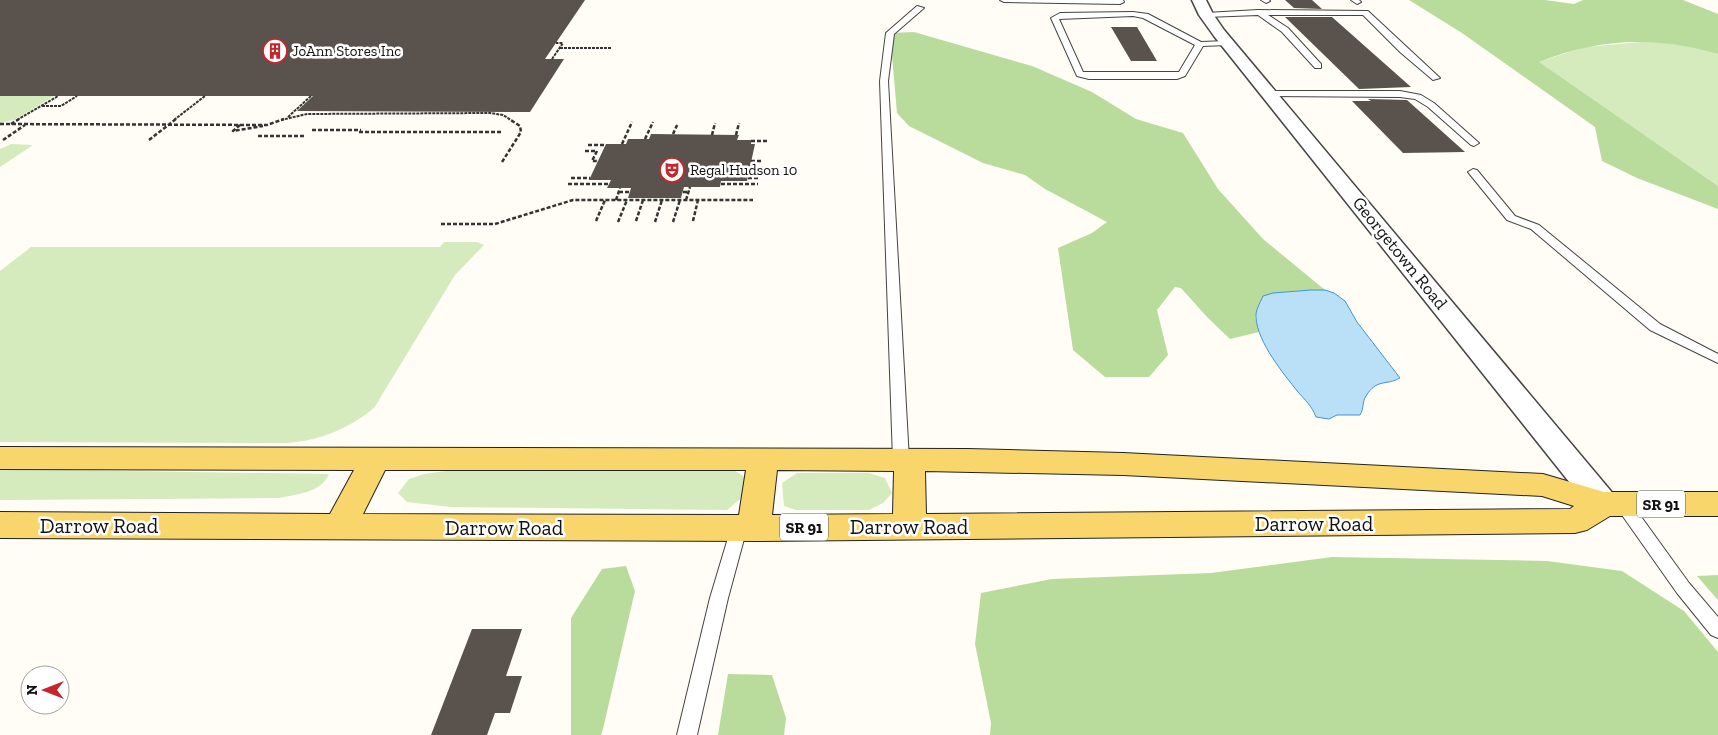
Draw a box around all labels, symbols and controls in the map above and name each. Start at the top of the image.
building icon: JoAnn Stores Inc [262,38,288,64]
place label: JoAnn Stores Inc [292,42,401,60]
theatre icon: Regal Hudson 10 [659,157,685,183]
place label: Regal Hudson 10 [690,161,797,179]
street label: Georgetown Road [1348,192,1452,314]
road number: SR 91 [1637,490,1685,518]
street label: Darrow Road [1255,511,1374,536]
street label: Darrow Road [40,513,159,538]
road number: SR 91 [780,514,828,540]
street label: Darrow Road [850,514,969,539]
street label: Darrow Road [445,515,564,540]
north arrow [20,665,70,715]
text: N [24,684,41,695]

